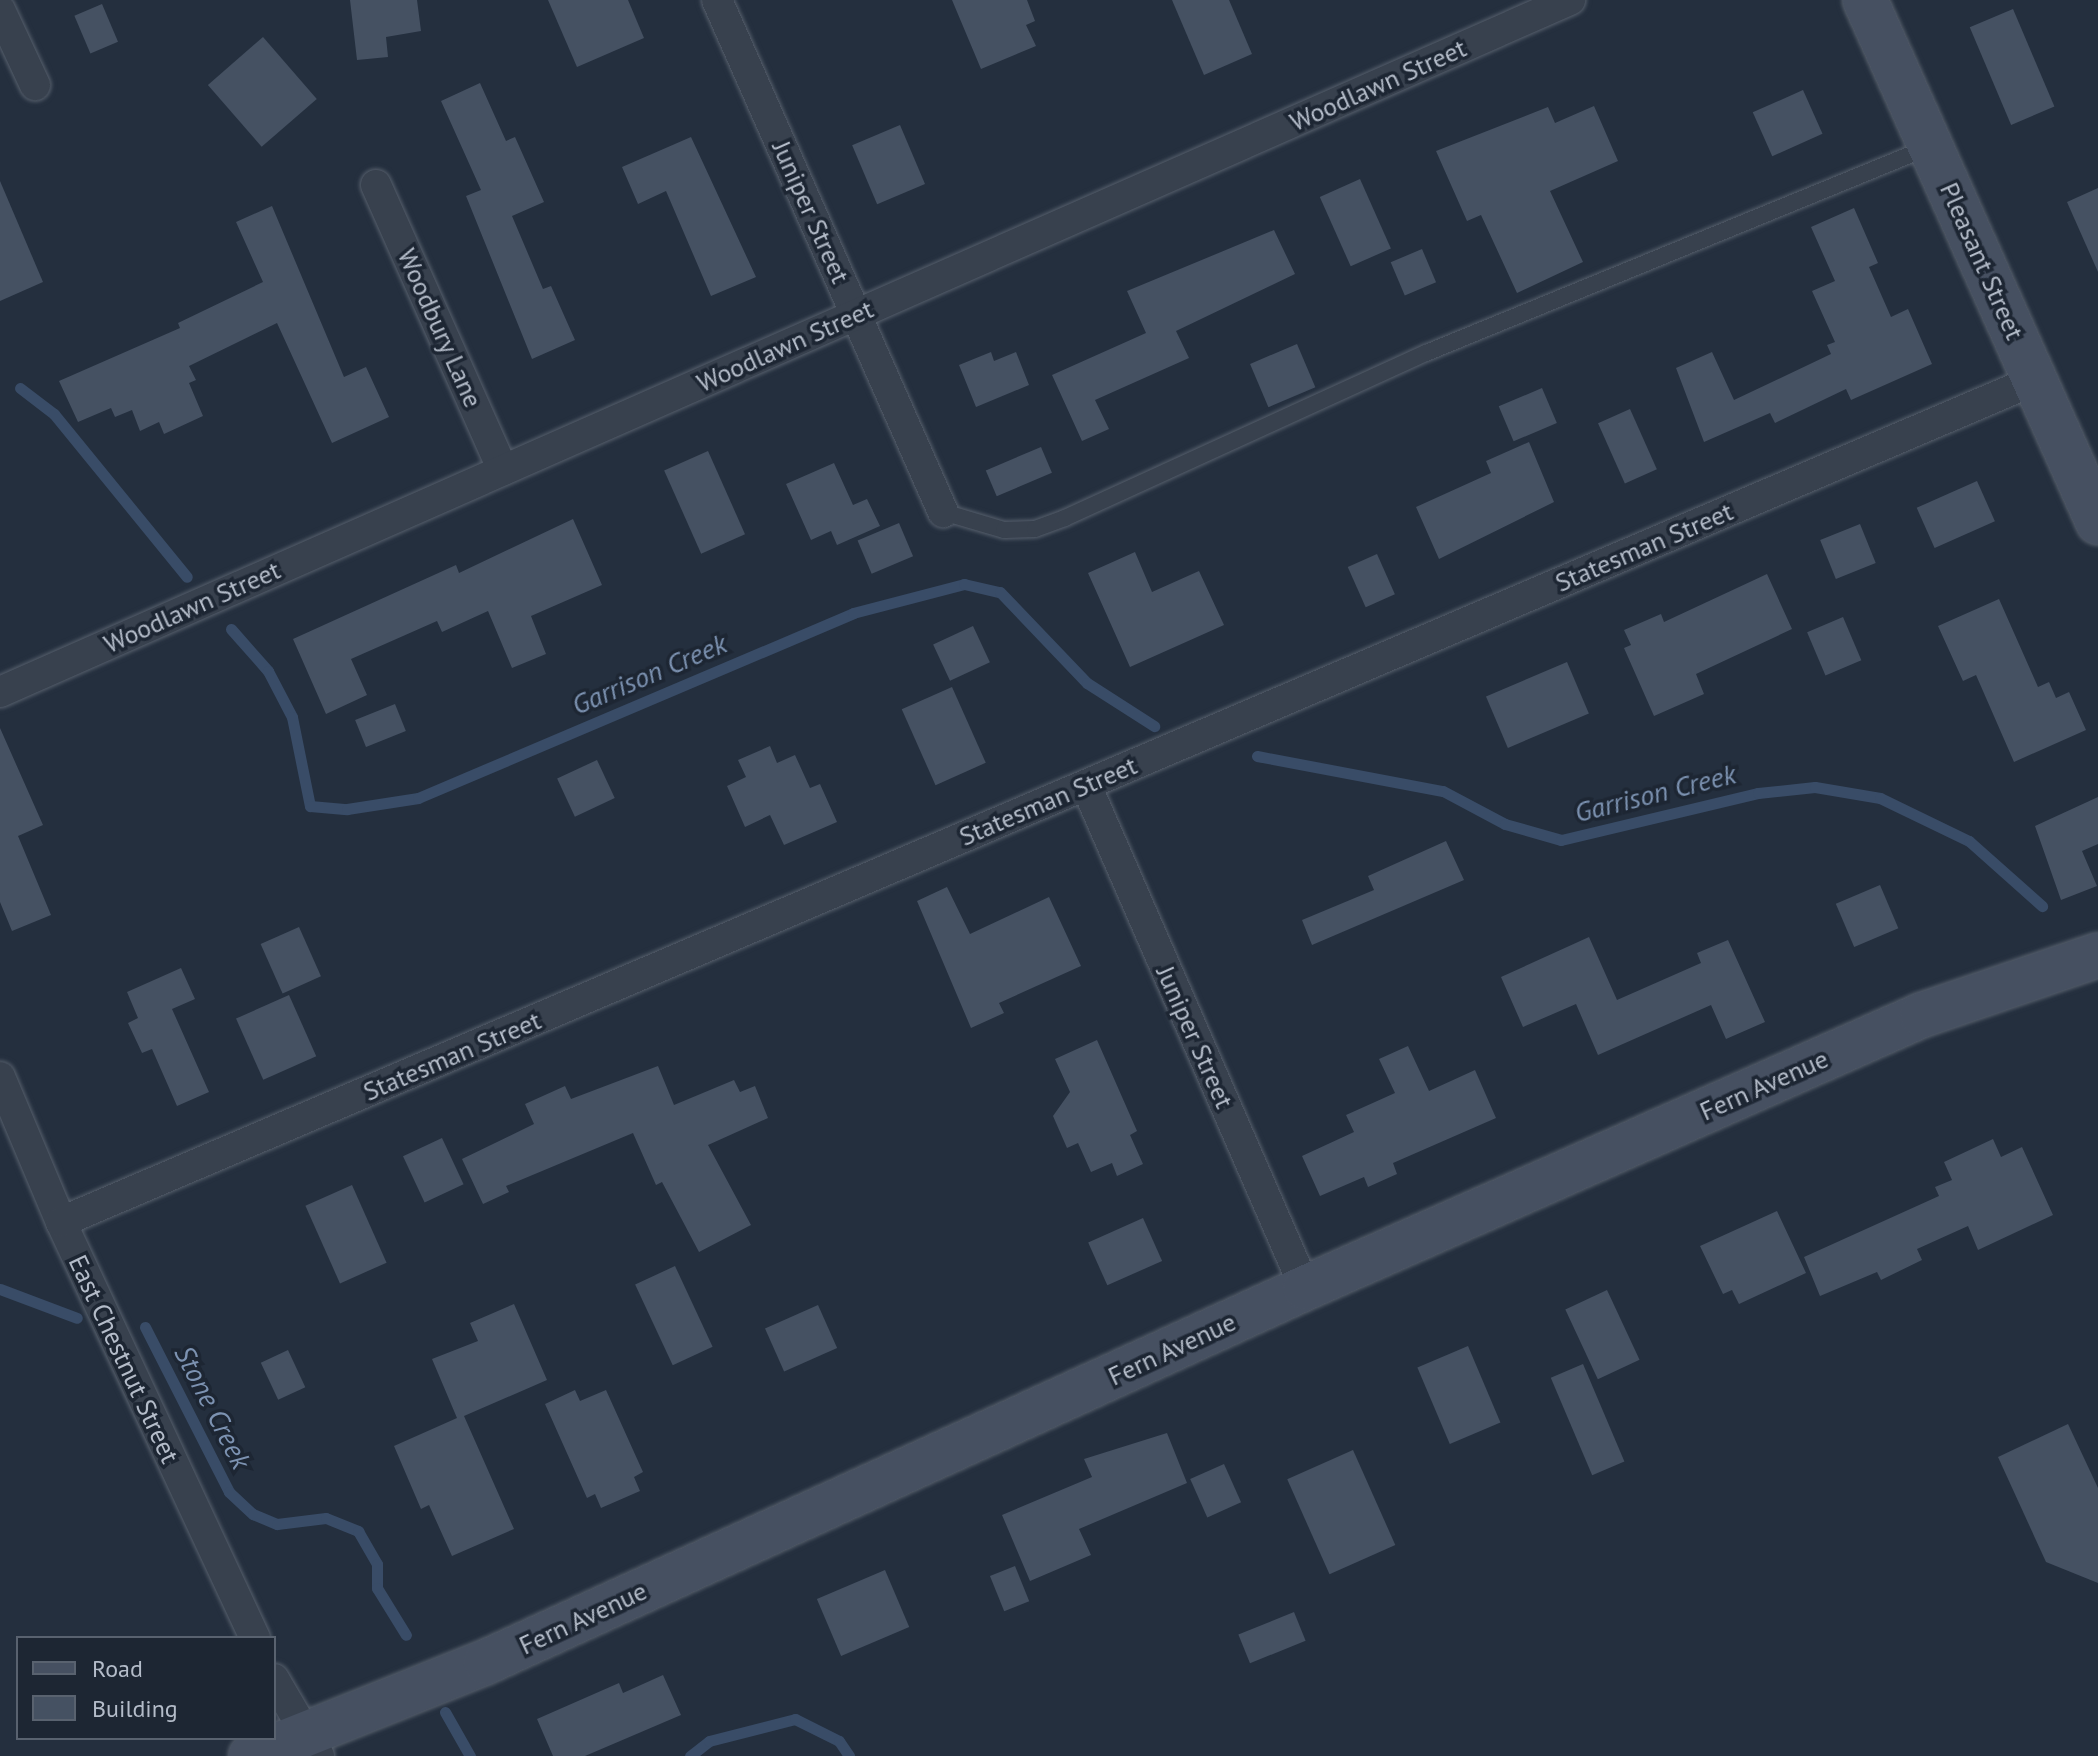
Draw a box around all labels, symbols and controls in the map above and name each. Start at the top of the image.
street label: Woodlawn Street [1285,32,1471,138]
street label: Juniper Street [766,136,856,288]
street label: Pleasant Street [1933,178,2031,344]
street label: Woodbury Lane [391,243,489,413]
street label: Woodlawn Street [692,293,878,399]
street label: Statesman Street [1551,496,1737,598]
street label: Woodlawn Street [99,554,285,660]
water label: Garrison Creek [567,626,731,722]
street label: Statesman Street [955,750,1141,852]
water label: Garrison Creek [1571,757,1739,829]
street label: Juniper Street [1150,961,1240,1113]
street label: Statesman Street [359,1005,545,1107]
street label: Fern Avenue [1695,1043,1833,1127]
street label: East Chestnut Street [62,1250,186,1468]
street label: Fern Avenue [1103,1306,1241,1392]
water label: Stone Creek [168,1340,258,1474]
street label: Fern Avenue [514,1575,652,1661]
legend [16,1636,276,1740]
text: Road [92,1653,143,1684]
text: Building [92,1693,178,1724]

